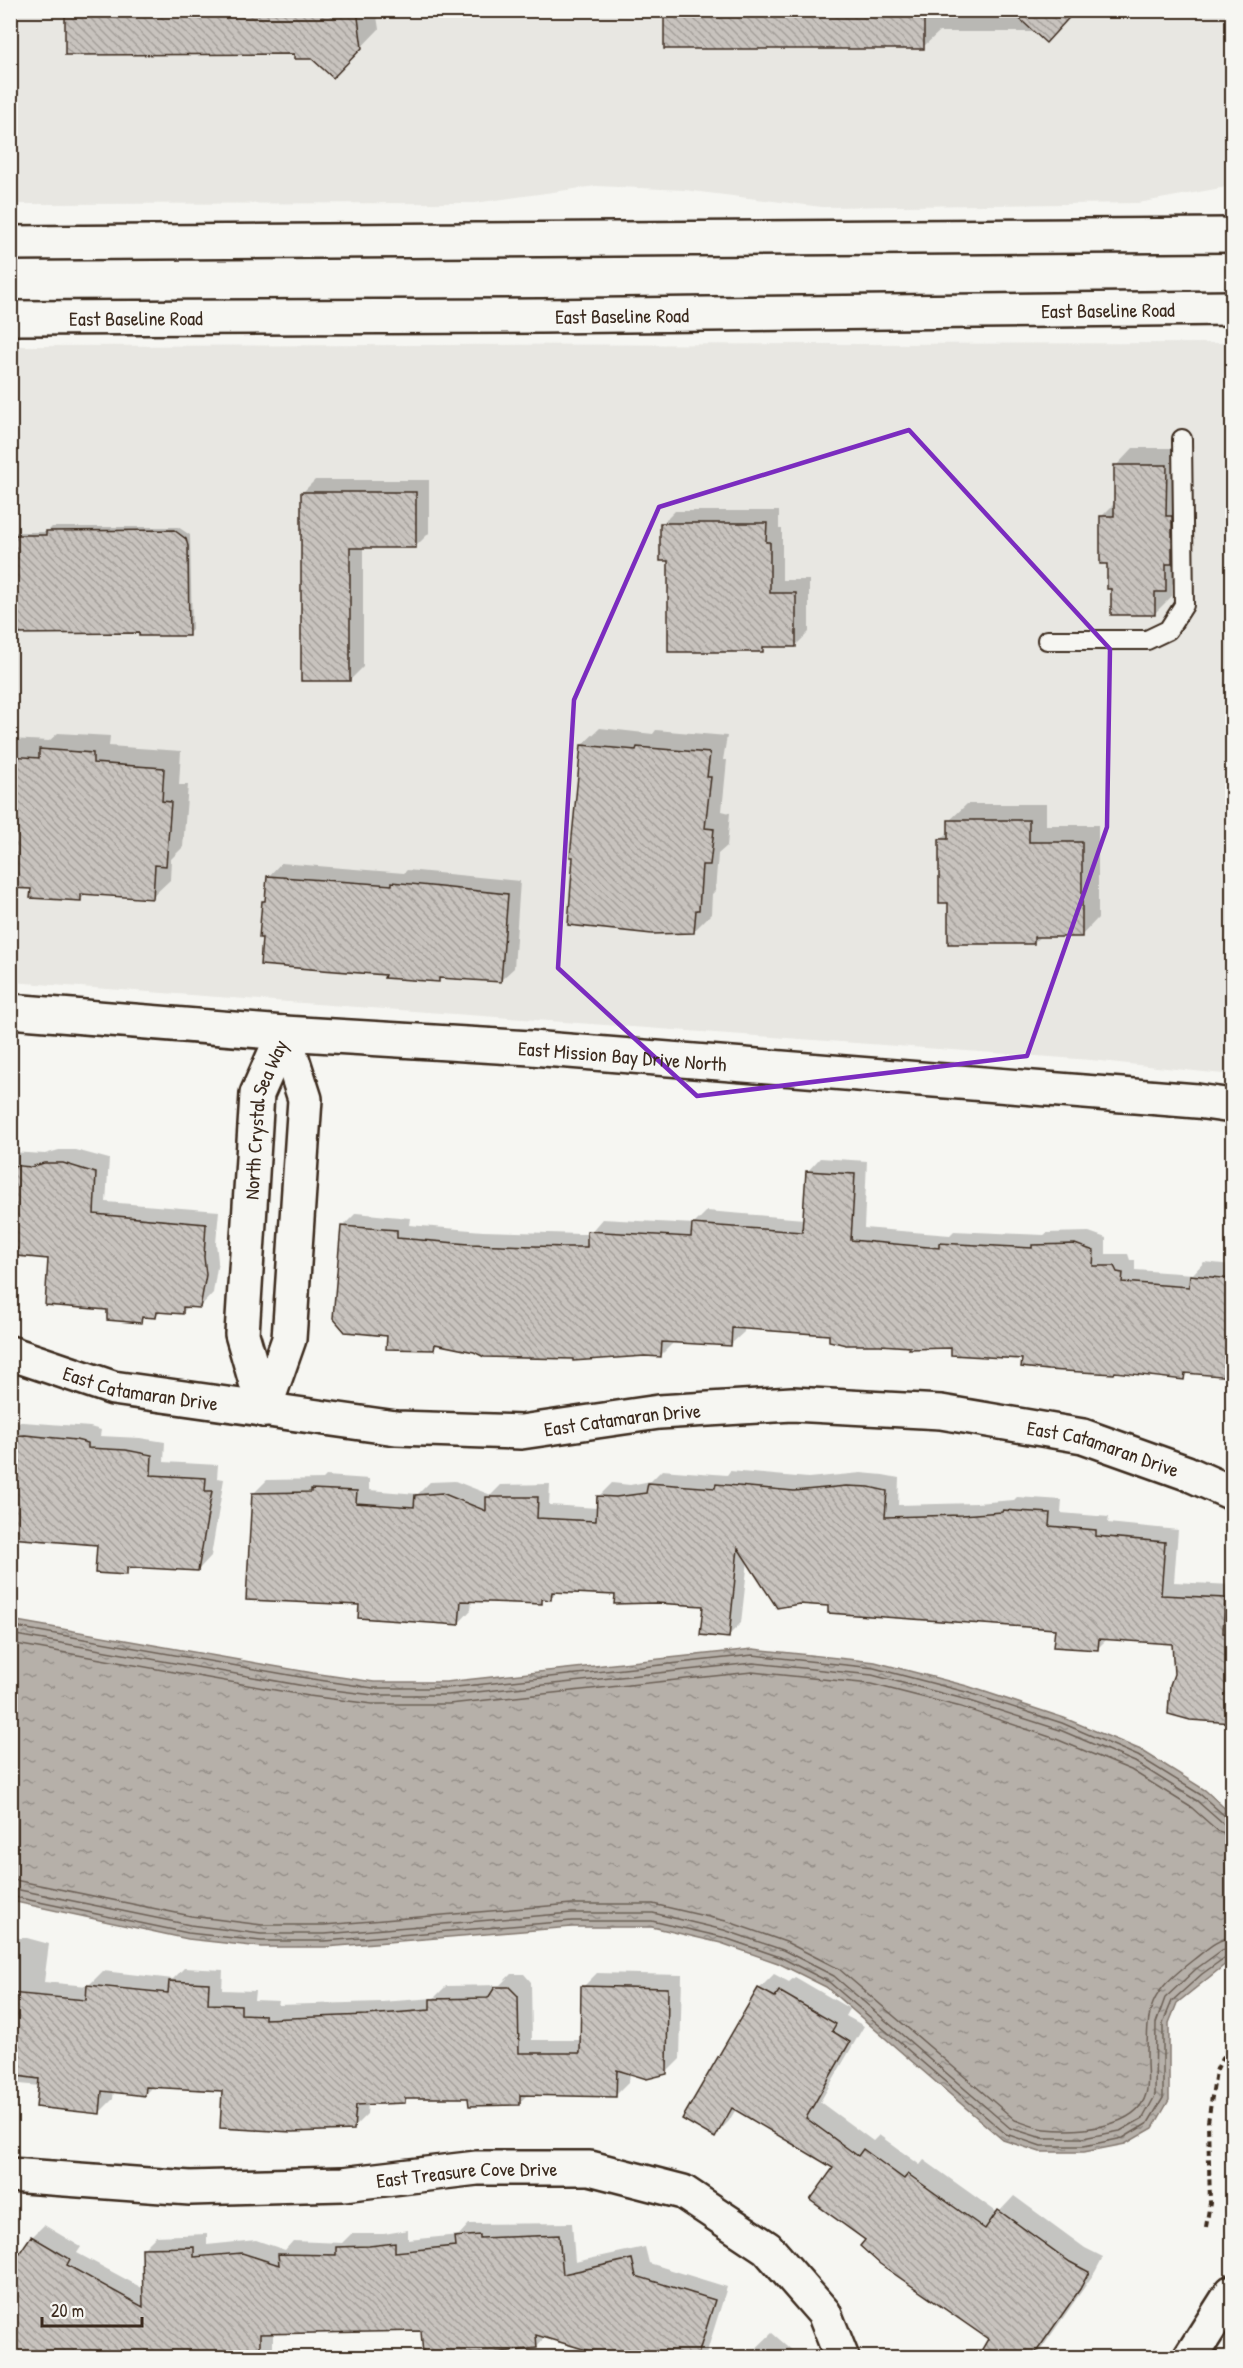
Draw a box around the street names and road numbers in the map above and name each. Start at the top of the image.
street label: East Baseline Road [1041,295,1175,324]
street label: East Baseline Road [555,301,689,329]
street label: East Baseline Road [69,304,203,331]
street label: East Mission Bay Drive North [517,1034,728,1077]
street label: North Crystal Sea Way [237,1035,293,1200]
street label: East Catamaran Drive [60,1359,220,1416]
street label: East Catamaran Drive [542,1396,702,1442]
street label: East Catamaran Drive [1025,1413,1183,1483]
street label: East Treasure Cove Drive [375,2155,558,2193]

